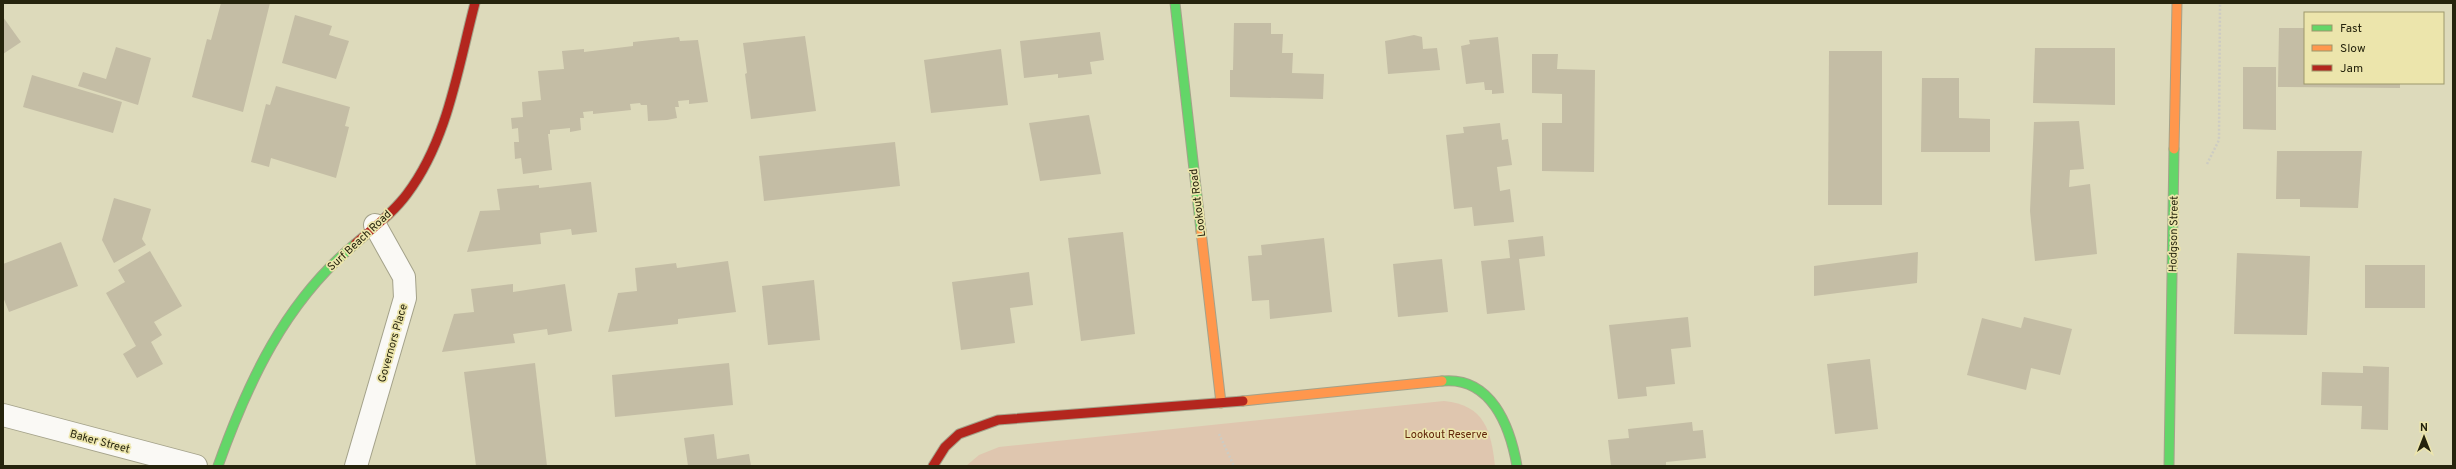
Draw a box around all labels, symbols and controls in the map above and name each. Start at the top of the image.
legend [2304,12,2444,84]
text: Fast [2340,21,2362,37]
text: Slow [2340,41,2366,57]
text: Jam [2340,61,2363,77]
street label: Lookout Road [1187,168,1209,238]
street label: Hodgson Street [2166,196,2182,272]
street label: Surf Beach Road [325,208,395,274]
street label: Governors Place [375,302,411,384]
north arrow [2404,417,2444,457]
text: N [2420,421,2428,435]
street label: Baker Street [68,427,131,457]
park label: Lookout Reserve [1405,428,1488,442]

